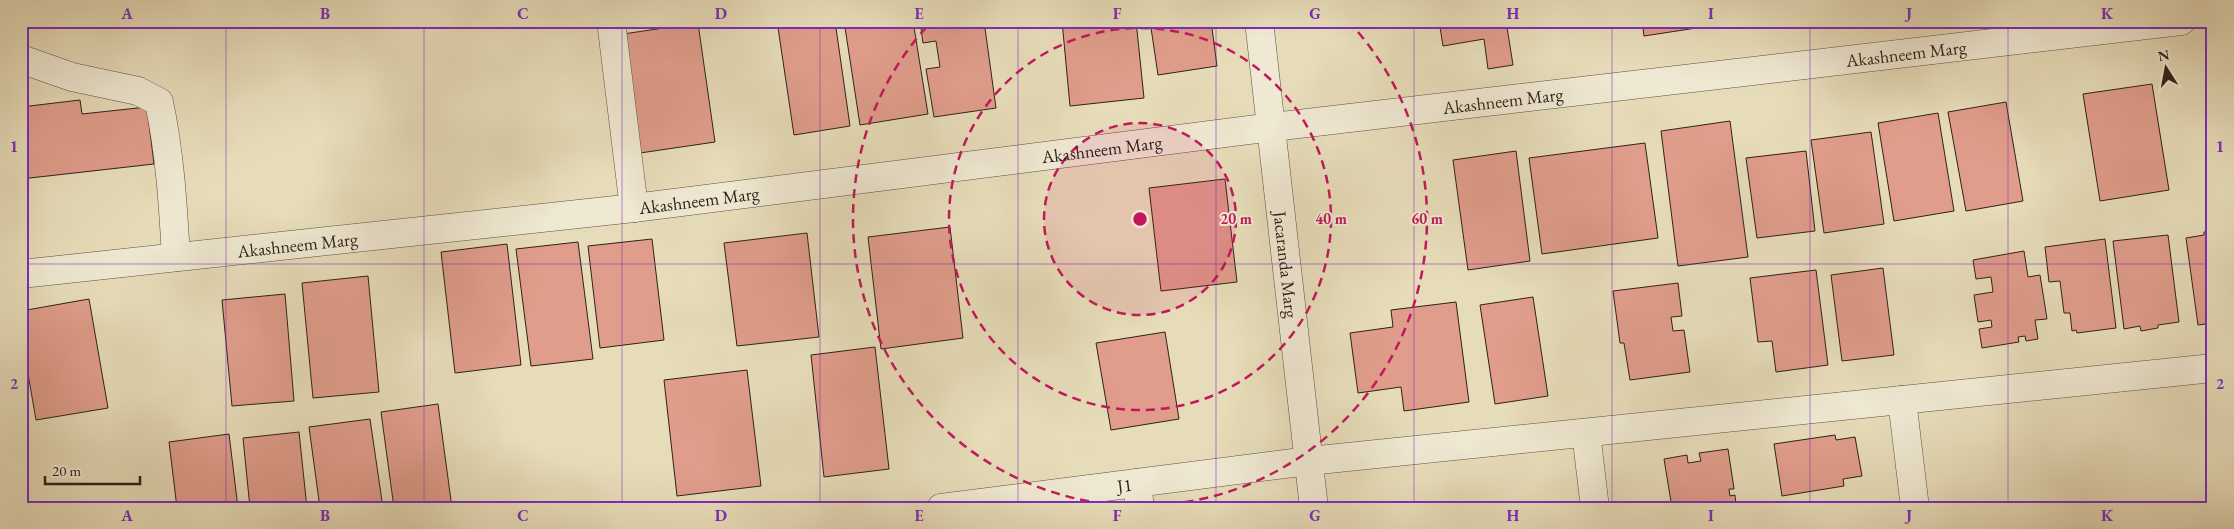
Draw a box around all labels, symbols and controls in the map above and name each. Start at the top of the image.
text: A [120,3,133,24]
text: B [320,3,330,24]
text: C [517,3,529,24]
text: D [715,3,727,24]
text: E [914,3,924,24]
text: F [1113,3,1122,24]
text: G [1309,3,1321,24]
text: H [1507,3,1520,24]
text: I [1708,3,1714,24]
text: J [1904,3,1912,24]
text: K [2101,3,2114,24]
street label: Akashneem Marg [1844,35,1968,72]
north arrow [2142,42,2192,92]
text: N [2156,45,2171,65]
street label: Akashneem Marg [1440,82,1564,119]
street label: Akashneem Marg [1039,130,1163,168]
text: 1 [10,136,18,157]
text: 1 [2216,136,2224,157]
street label: Akashneem Marg [636,181,761,219]
street label: Jacaranda Marg [1269,208,1304,319]
text: 20 m [1220,209,1252,228]
text: 40 m [1315,209,1347,228]
text: 60 m [1411,209,1443,228]
centre of rings [1131,210,1149,228]
street label: Akashneem Marg [235,226,359,262]
text: 2 [10,373,19,394]
text: 2 [2216,373,2225,394]
scale bar [45,454,140,486]
text: 20 m [52,461,81,480]
street label: J1 [1114,472,1133,497]
text: A [120,505,133,526]
text: B [320,505,330,526]
text: C [517,505,529,526]
text: D [715,505,727,526]
text: E [914,505,924,526]
text: F [1113,505,1122,526]
text: G [1309,505,1321,526]
text: H [1507,505,1520,526]
text: I [1708,505,1714,526]
text: J [1904,505,1912,526]
text: K [2101,505,2114,526]

